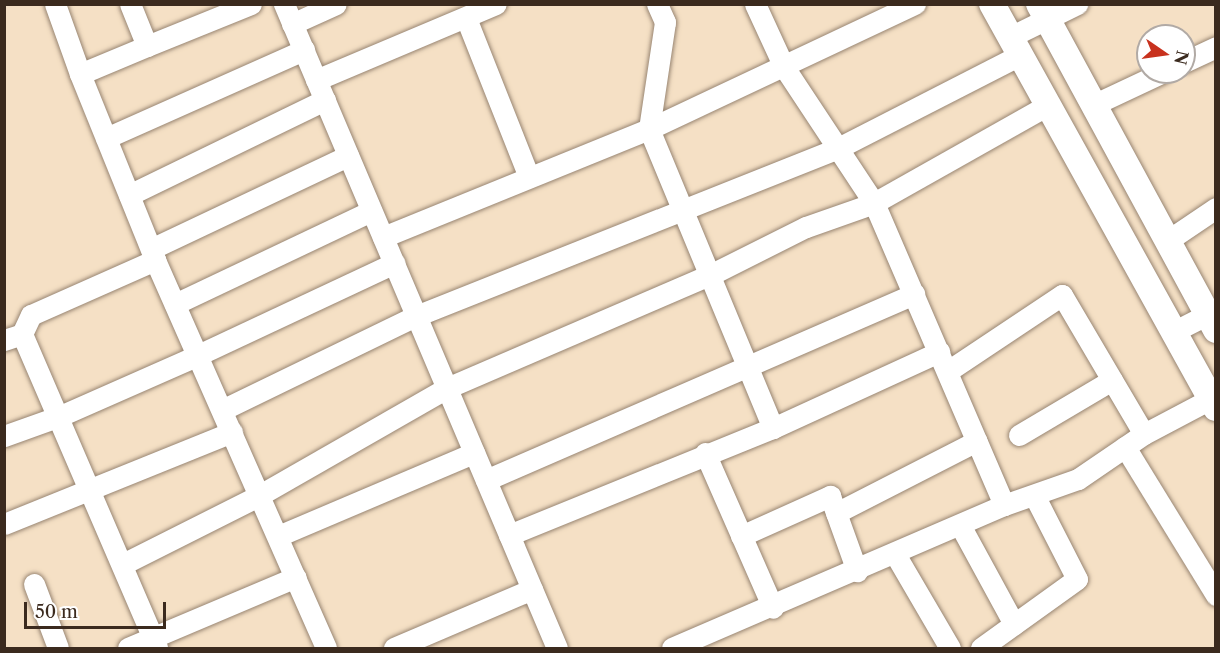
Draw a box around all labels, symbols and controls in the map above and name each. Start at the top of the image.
north arrow [1136,24,1196,84]
text: N [1170,49,1193,67]
scale bar [27,590,170,628]
text: 50 m [35,601,78,623]

